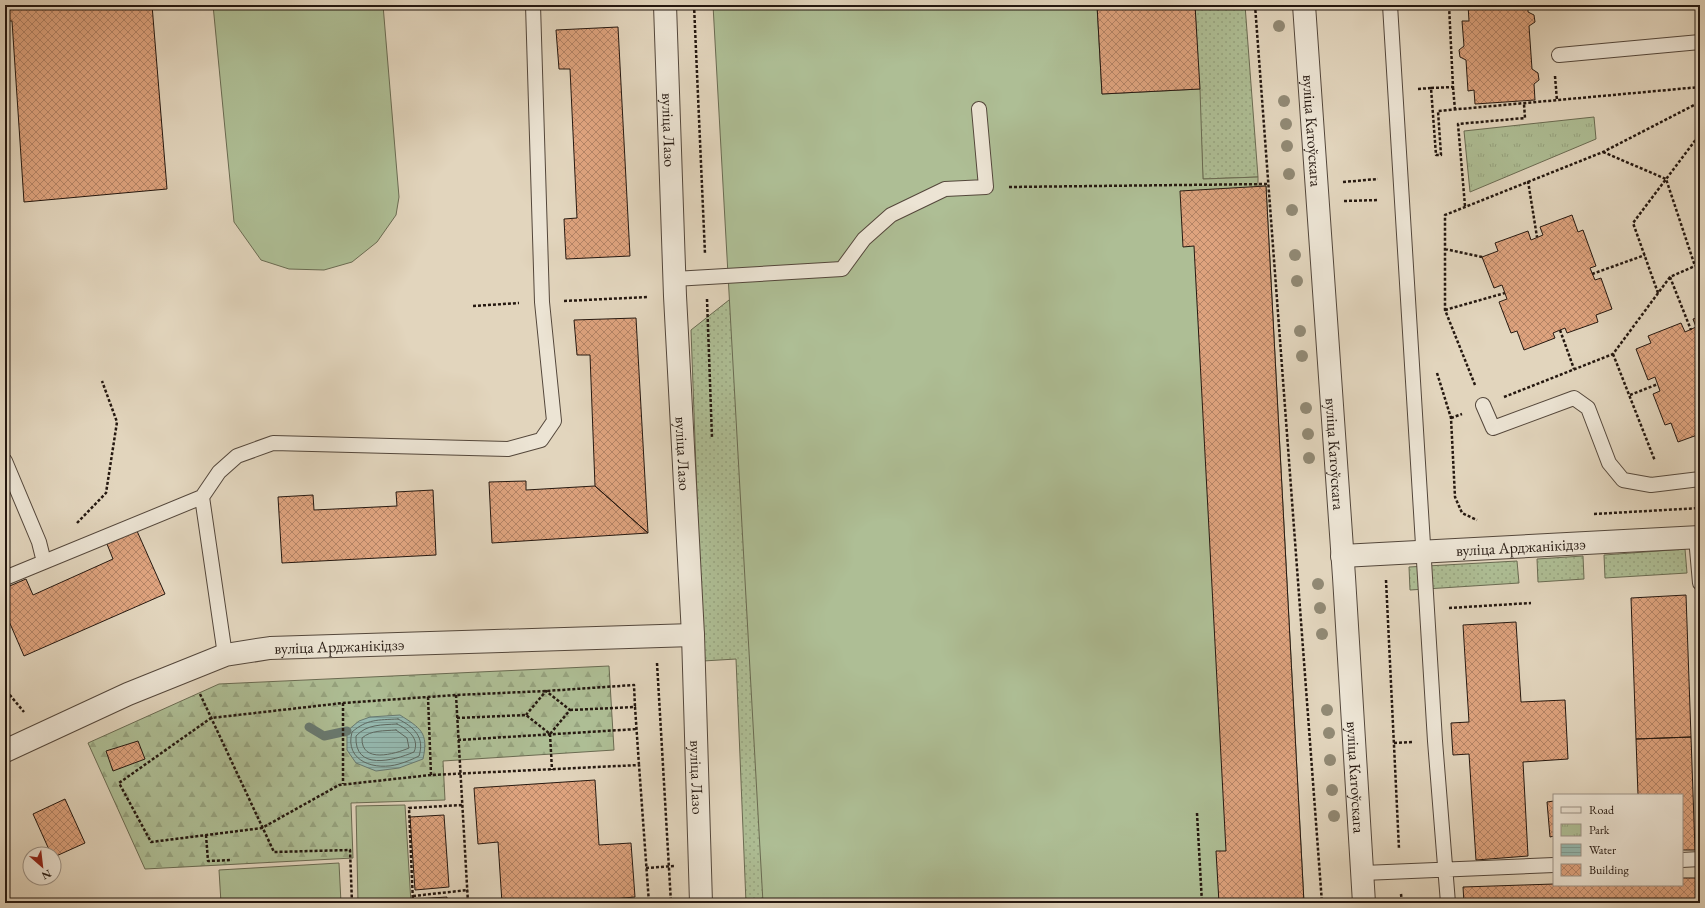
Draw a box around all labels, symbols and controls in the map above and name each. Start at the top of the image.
street label: вуліца Катоўскага [1298,74,1327,188]
street label: вуліца Лазо [657,92,681,168]
street label: вуліца Катоўскага [1320,397,1349,511]
street label: вуліца Лазо [670,416,695,491]
street label: вуліца Арджанікідзэ [1455,533,1586,561]
street label: вуліца Арджанікідзэ [274,634,405,659]
street label: вуліца Катоўскага [1342,721,1370,835]
street label: вуліца Лазо [685,740,708,815]
legend [1553,794,1683,886]
text: Road [1589,802,1615,818]
text: Park [1589,822,1610,838]
text: Water [1589,842,1616,858]
north arrow [22,846,62,886]
text: Building [1589,862,1630,878]
text: N [39,867,54,883]

